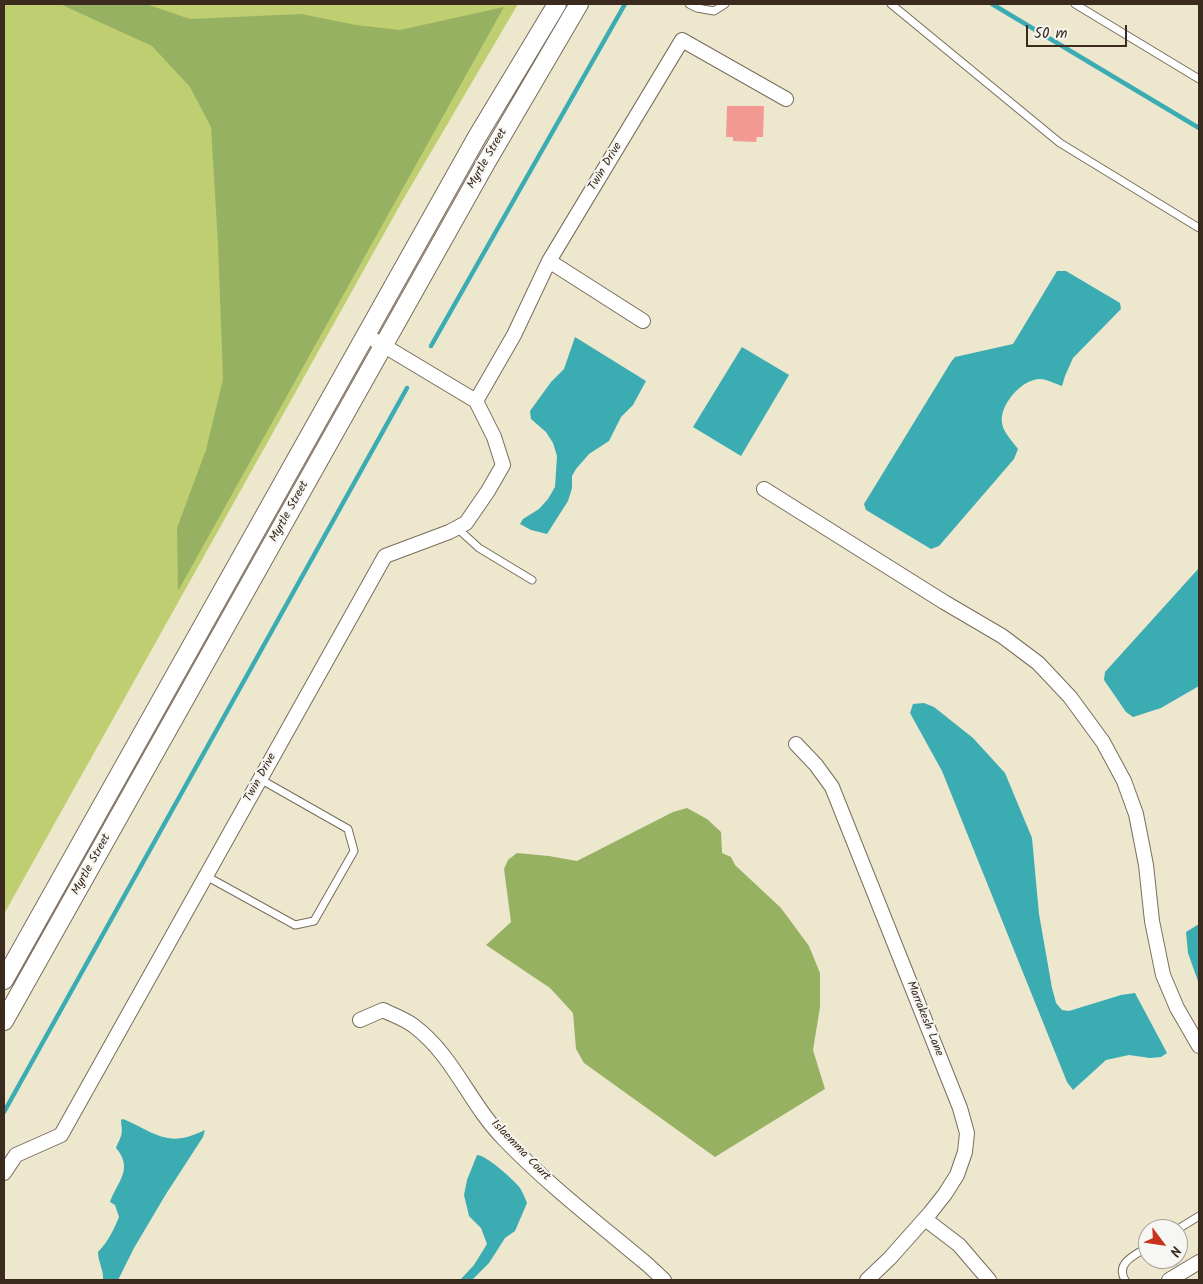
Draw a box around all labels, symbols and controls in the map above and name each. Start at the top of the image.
scale bar [1028,15,1129,47]
text: 50 m [1034,22,1068,46]
street label: Myrtle Street [465,126,511,192]
street label: Twin Drive [586,140,626,194]
street label: Myrtle Street [267,479,313,545]
street label: Twin Drive [242,751,280,805]
street label: Myrtle Street [69,832,115,898]
street label: Marrakesh Lane [902,979,946,1059]
street label: Islaemma Court [487,1117,553,1185]
north arrow [1138,1219,1188,1269]
text: N [1163,1242,1187,1261]

